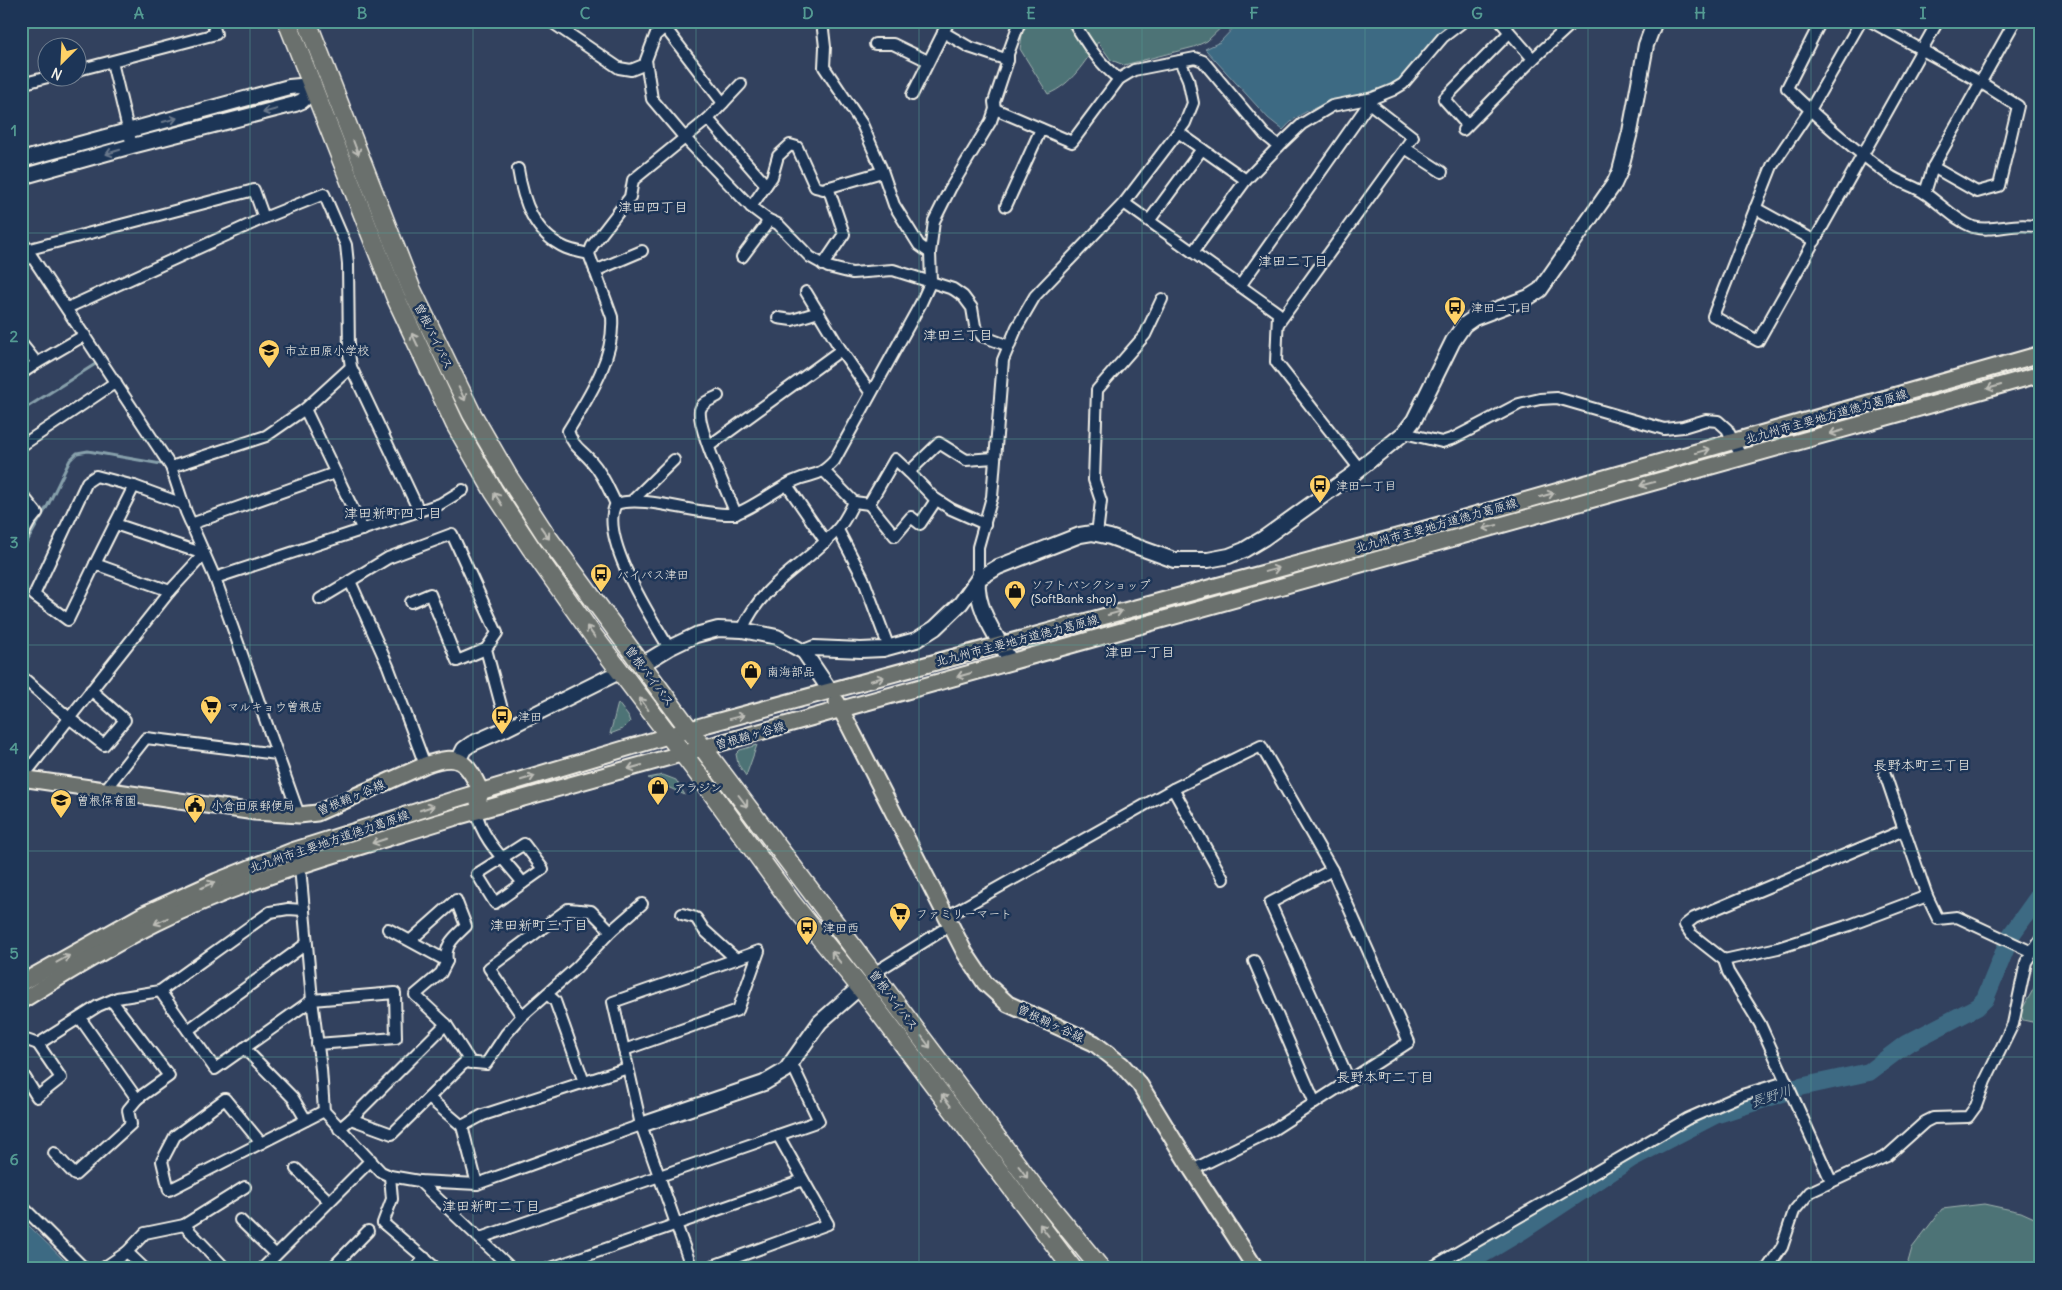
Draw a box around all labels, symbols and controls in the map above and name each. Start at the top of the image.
text: A [134,3,144,23]
text: B [357,3,368,23]
text: C [580,3,591,23]
text: D [802,3,814,23]
text: E [1026,3,1036,23]
text: F [1249,3,1259,23]
text: G [1471,3,1483,23]
text: H [1694,3,1706,23]
text: I [1920,3,1927,23]
north arrow [38,38,88,88]
text: N [49,64,65,84]
one-way arrow [263,107,279,116]
one-way arrow [161,115,177,124]
text: 1 [11,120,17,140]
one-way arrow [352,140,361,155]
one-way arrow [105,147,121,157]
district label: 津田四丁目 [618,198,688,216]
district label: 津田二丁目 [1258,252,1328,270]
bus stop icon: 津田二丁目 [1443,295,1467,326]
street label: 曽根バイパス [412,300,456,372]
place label: 津田二丁目 [1471,300,1531,315]
text: 2 [10,326,19,346]
district label: 津田三丁目 [923,326,993,344]
one-way arrow [410,333,420,348]
school or university icon: 市立田原小学校 [257,338,281,369]
place label: 市立田原小学校 [285,343,369,358]
one-way arrow [1986,383,2002,393]
one-way arrow [458,386,467,401]
street label: 北九州市主要地方道徳力葛原線 [1743,386,1909,446]
one-way arrow [1830,427,1846,437]
one-way arrow [1695,445,1711,455]
bus stop icon: 津田一丁目 [1308,473,1332,504]
place label: 津田一丁目 [1336,478,1396,493]
one-way arrow [1640,480,1656,490]
one-way arrow [1538,489,1554,499]
one-way arrow [493,492,504,506]
street label: 北九州市主要地方道徳力葛原線 [1353,495,1519,555]
district label: 津田新町四丁目 [344,504,442,522]
one-way arrow [1483,523,1499,533]
one-way arrow [540,526,550,540]
text: 3 [9,532,19,552]
bus stop icon: バイパス津田 [589,562,613,593]
one-way arrow [1264,565,1280,575]
place label: バイパス津田 [617,567,689,582]
place label: ソフトバンクショップ (SoftBank shop) [1031,577,1151,606]
shop icon: ソフトバンクショップ (SoftBank shop) [1003,579,1027,610]
one-way arrow [1107,608,1123,617]
street label: 北九州市主要地方道徳力葛原線 [934,611,1100,669]
one-way arrow [586,626,596,640]
street label: 曽根バイパス [622,643,678,709]
district label: 津田一丁目 [1105,643,1175,661]
shop icon: 南海部品 [739,659,763,690]
place label: 南海部品 [767,664,815,679]
one-way arrow [956,670,972,680]
one-way arrow [869,674,885,683]
supermarket icon: マルキョウ曽根店 [199,694,223,725]
one-way arrow [639,698,650,711]
place label: マルキョウ曽根店 [227,699,323,714]
bus stop icon: 津田 [490,704,514,735]
place label: 津田 [518,709,542,724]
one-way arrow [729,712,745,721]
street label: 曽根鞘ヶ谷線 [713,718,787,752]
text: 4 [9,738,19,758]
district label: 長野本町三丁目 [1873,756,1971,774]
one-way arrow [628,763,644,772]
one-way arrow [519,773,535,783]
shop icon: アラジン [646,775,670,806]
street label: 曽根鞘ヶ谷線 [315,776,387,818]
place label: アラジン [674,780,722,795]
school or university icon: 曽根保育園 [49,788,73,819]
place label: 曽根保育園 [77,793,137,808]
public building icon: 小倉田原郵便局 [183,793,207,824]
one-way arrow [738,794,749,807]
place label: 小倉田原郵便局 [211,798,295,813]
one-way arrow [419,803,435,813]
street label: 北九州市主要地方道徳力葛原線 [247,807,411,875]
one-way arrow [371,837,387,847]
one-way arrow [200,880,215,889]
supermarket icon: ファミリーマート [888,901,912,932]
place label: ファミリーマート [916,906,1012,921]
bus stop icon: 津田西 [795,915,819,946]
district label: 津田新町三丁目 [490,916,588,934]
one-way arrow [154,917,169,927]
place label: 津田西 [823,920,859,935]
text: 5 [9,943,19,963]
one-way arrow [831,951,842,964]
one-way arrow [56,954,71,964]
street label: 曽根バイパス [866,967,922,1033]
street label: 曽根鞘ヶ谷線 [1015,1001,1087,1045]
one-way arrow [921,1035,931,1049]
district label: 長野本町二丁目 [1336,1068,1434,1086]
water label: 長野川 [1748,1081,1794,1111]
one-way arrow [940,1094,951,1107]
text: 6 [9,1149,19,1169]
one-way arrow [1018,1165,1029,1178]
district label: 津田新町二丁目 [442,1197,540,1215]
one-way arrow [1039,1223,1049,1237]

